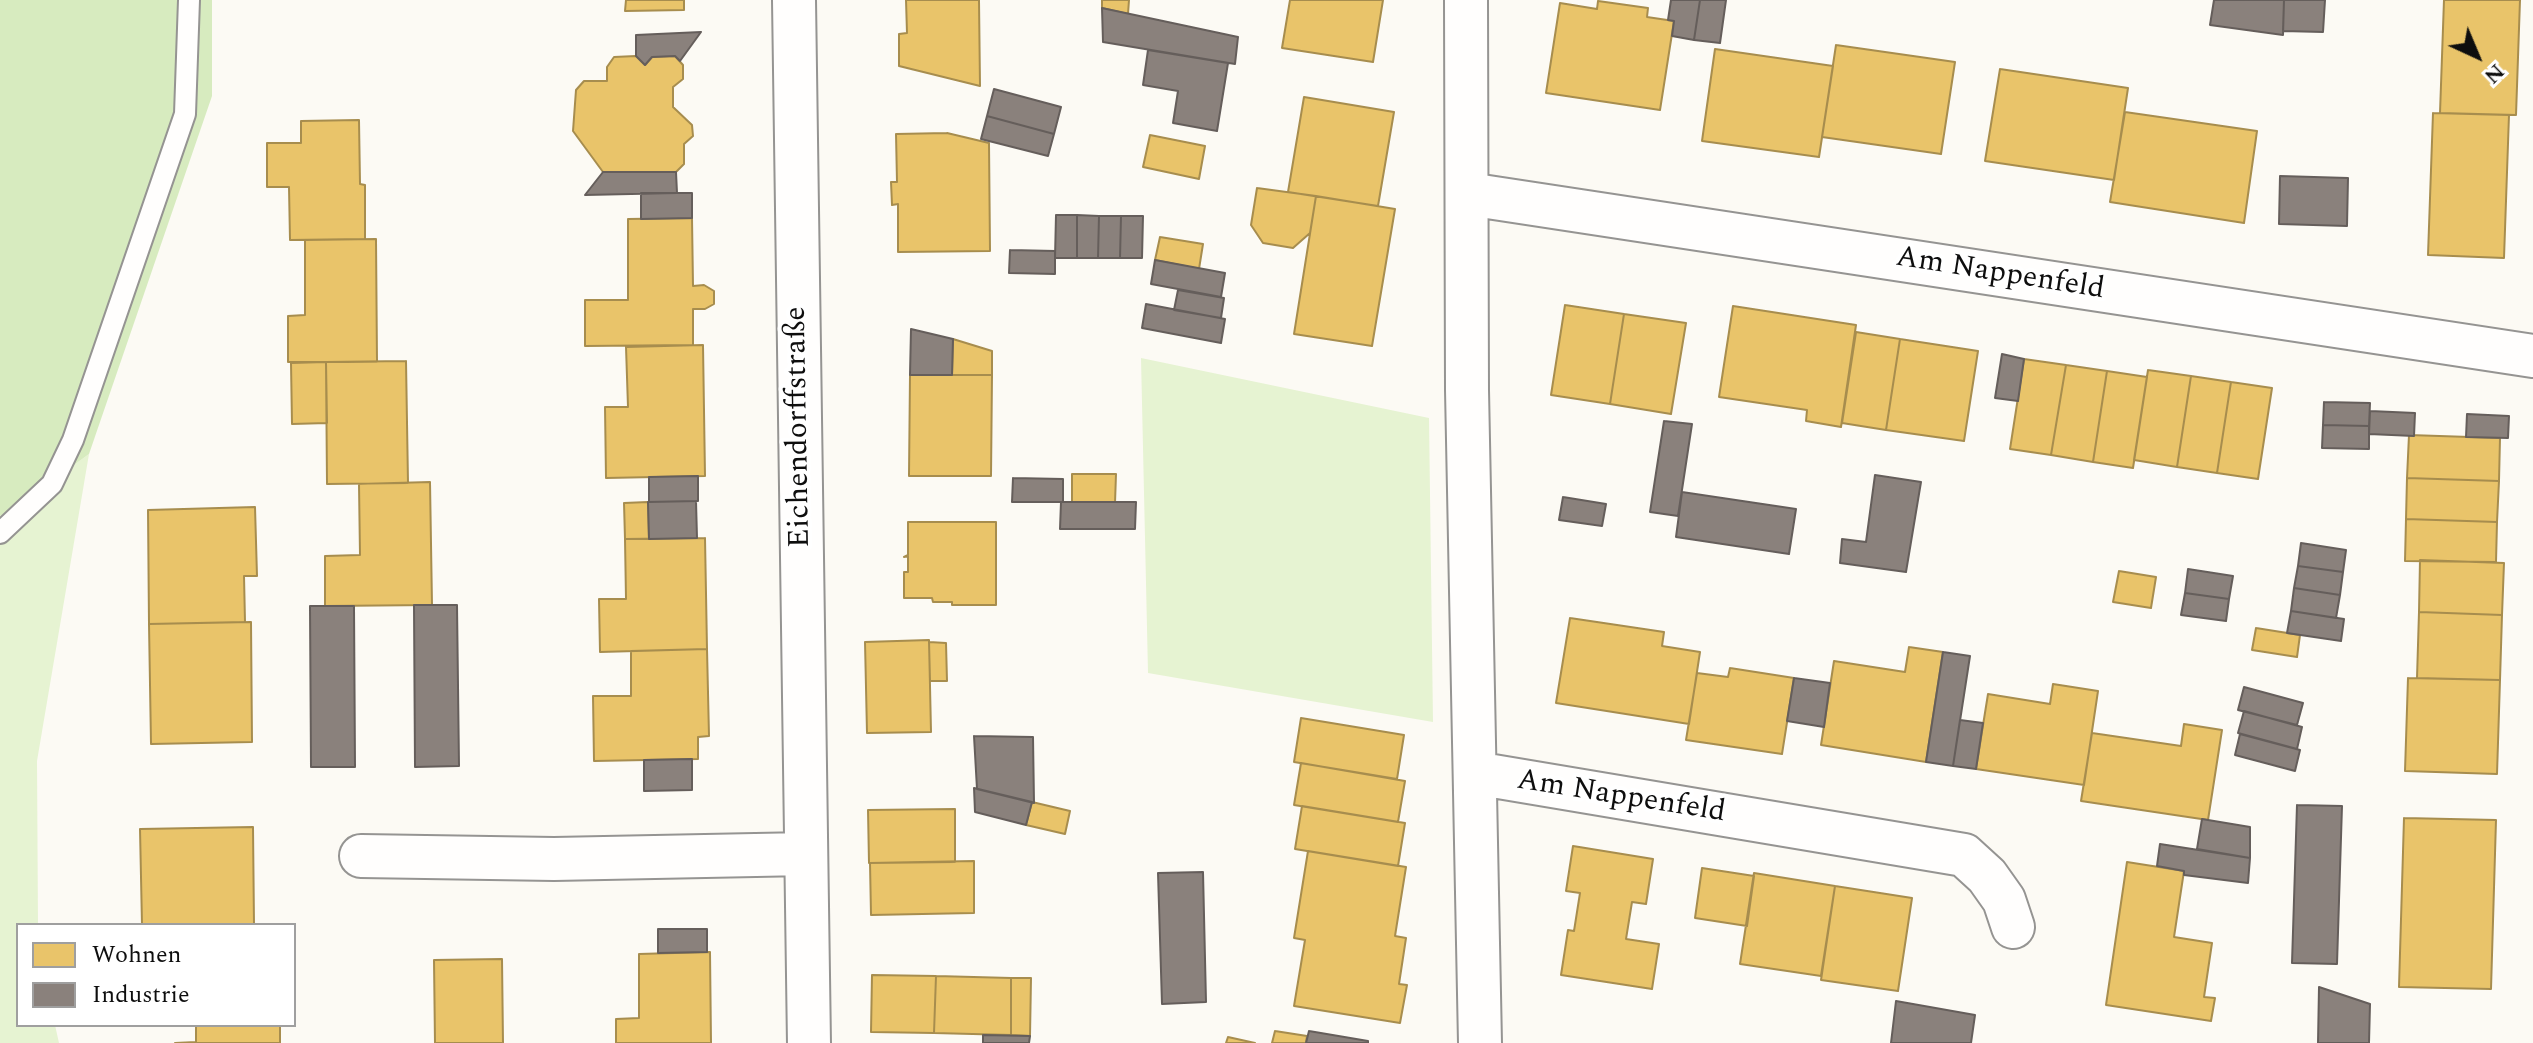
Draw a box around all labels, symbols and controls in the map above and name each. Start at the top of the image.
north arrow [2437,16,2517,96]
text: N [2476,56,2512,92]
street label: Am Nappenfeld [1893,241,2107,309]
street label: Eichendorffstraße [780,306,820,548]
street label: Am Nappenfeld [1514,764,1728,832]
legend [16,923,296,1027]
text: Wohnen [92,937,182,973]
text: Industrie [92,977,190,1013]

